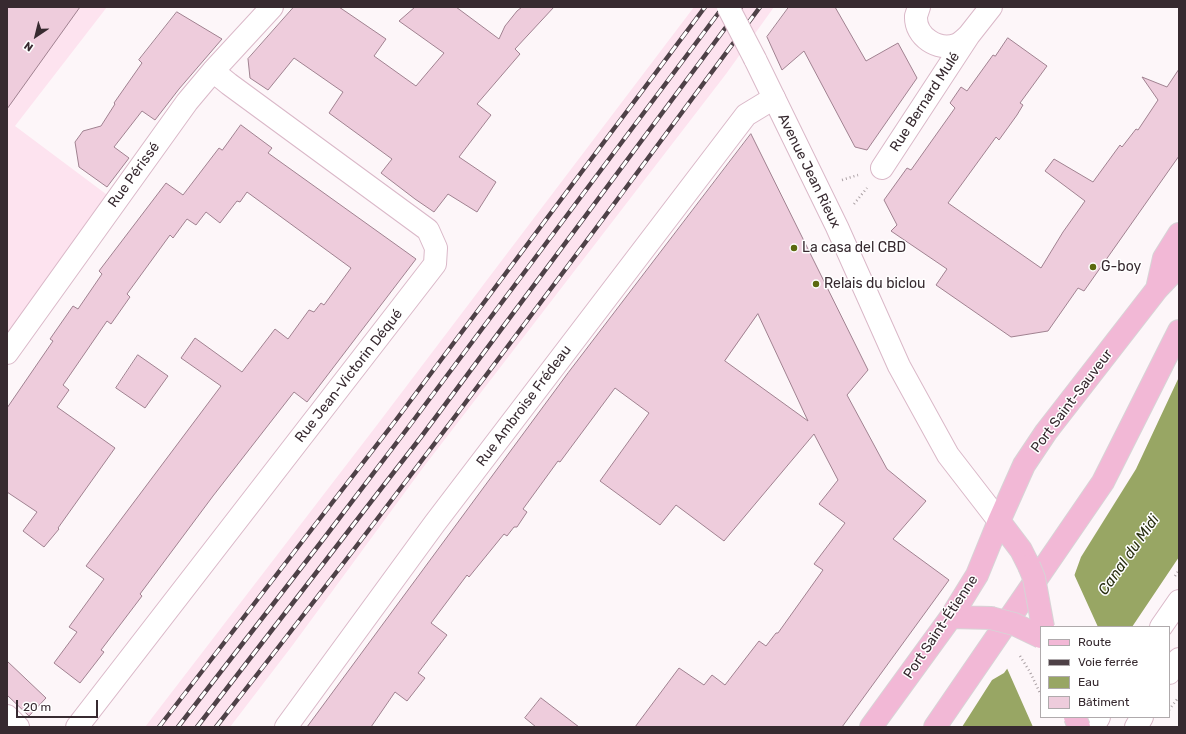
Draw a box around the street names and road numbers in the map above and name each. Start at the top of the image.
street label: Rue Bernard Mulé [887,49,963,155]
street label: Avenue Jean Rieux [774,111,844,231]
street label: Rue Périssé [105,139,163,211]
street label: Rue Jean-Victorin Déqué [292,306,406,446]
street label: Rue Ambroise Frédeau [473,342,575,470]
street label: Port Saint-Sauveur [1028,346,1116,456]
street label: Port Saint-Étienne [900,572,982,682]

